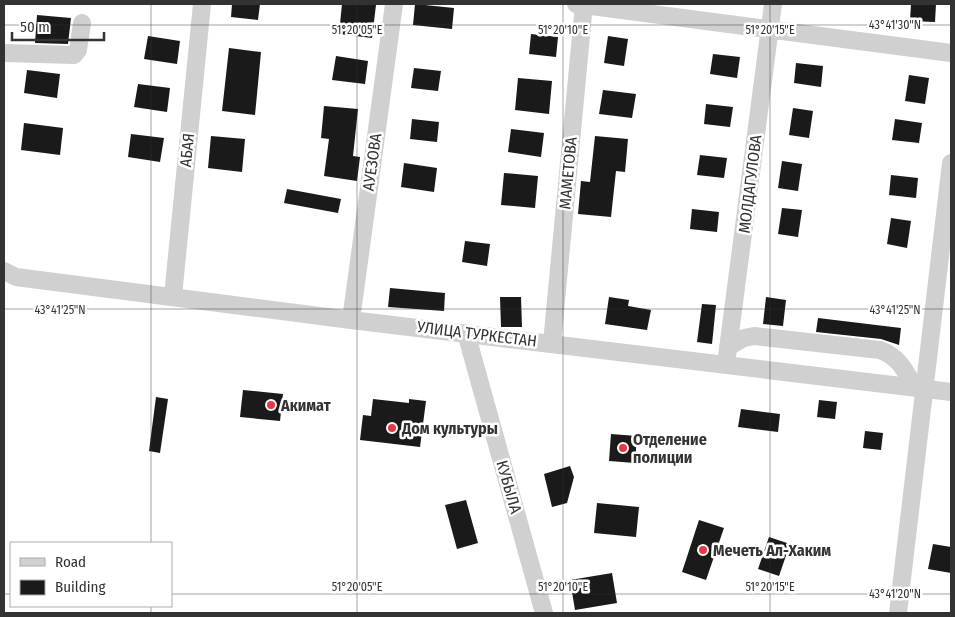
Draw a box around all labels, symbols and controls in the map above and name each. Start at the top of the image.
scale bar [12,10,105,42]
text: 50 m [20,18,50,36]
text: 43°41'30"N [869,18,921,32]
text: 51°20'05"E [332,23,383,37]
text: 51°20'10"E [538,23,588,37]
text: 51°20'15"E [745,23,795,37]
street label: АУЕЗОВА [359,131,386,192]
street label: АБАЯ [176,132,198,168]
street label: МОЛДАГУЛОВА [735,133,766,234]
street label: МАМЕТОВА [555,135,581,210]
text: 43°41'25"N [34,303,86,317]
text: 43°41'25"N [869,303,921,317]
street label: УЛИЦА ТУРКЕСТАН [415,317,538,351]
place label: Акимат [280,396,331,415]
marker: Акимат [265,399,277,411]
place label: Дом культуры [401,419,498,438]
marker: Дом культуры [386,422,398,434]
place label: Отделение полиции [633,430,707,467]
marker: Отделение полиции [617,442,629,454]
street label: КУБЫЛА [492,458,526,516]
place label: Мечеть Ал-Хаким [713,541,831,560]
legend [10,542,172,607]
marker: Мечеть Ал-Хаким [697,544,709,556]
text: Road [55,553,86,571]
text: Building [55,578,106,596]
text: 51°20'05"E [332,580,383,594]
text: 51°20'10"E [538,580,588,594]
text: 51°20'15"E [745,580,795,594]
text: 43°41'20"N [869,587,921,601]

